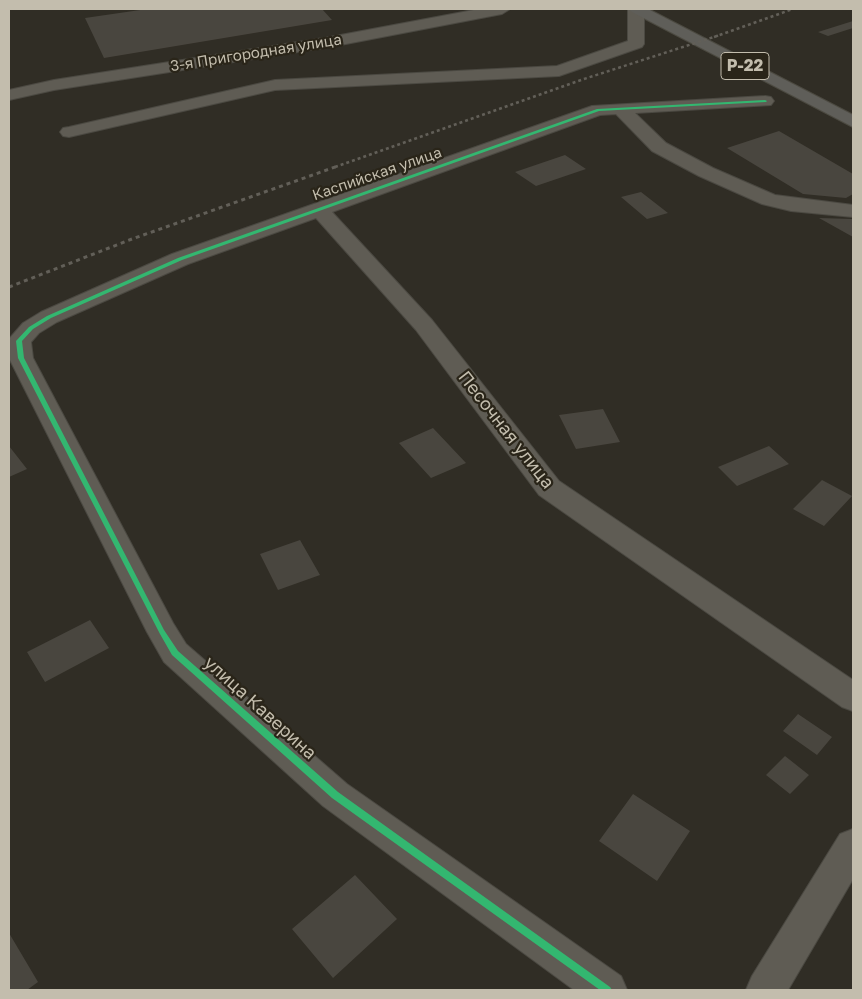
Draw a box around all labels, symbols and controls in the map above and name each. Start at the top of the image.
street label: 3-я Пригородная улица [169,31,343,75]
road number: Р-22 [721,52,769,80]
street label: Каспийская улица [310,143,444,205]
street label: Песочная улица [453,367,559,493]
street label: улица Каверина [199,652,321,764]

